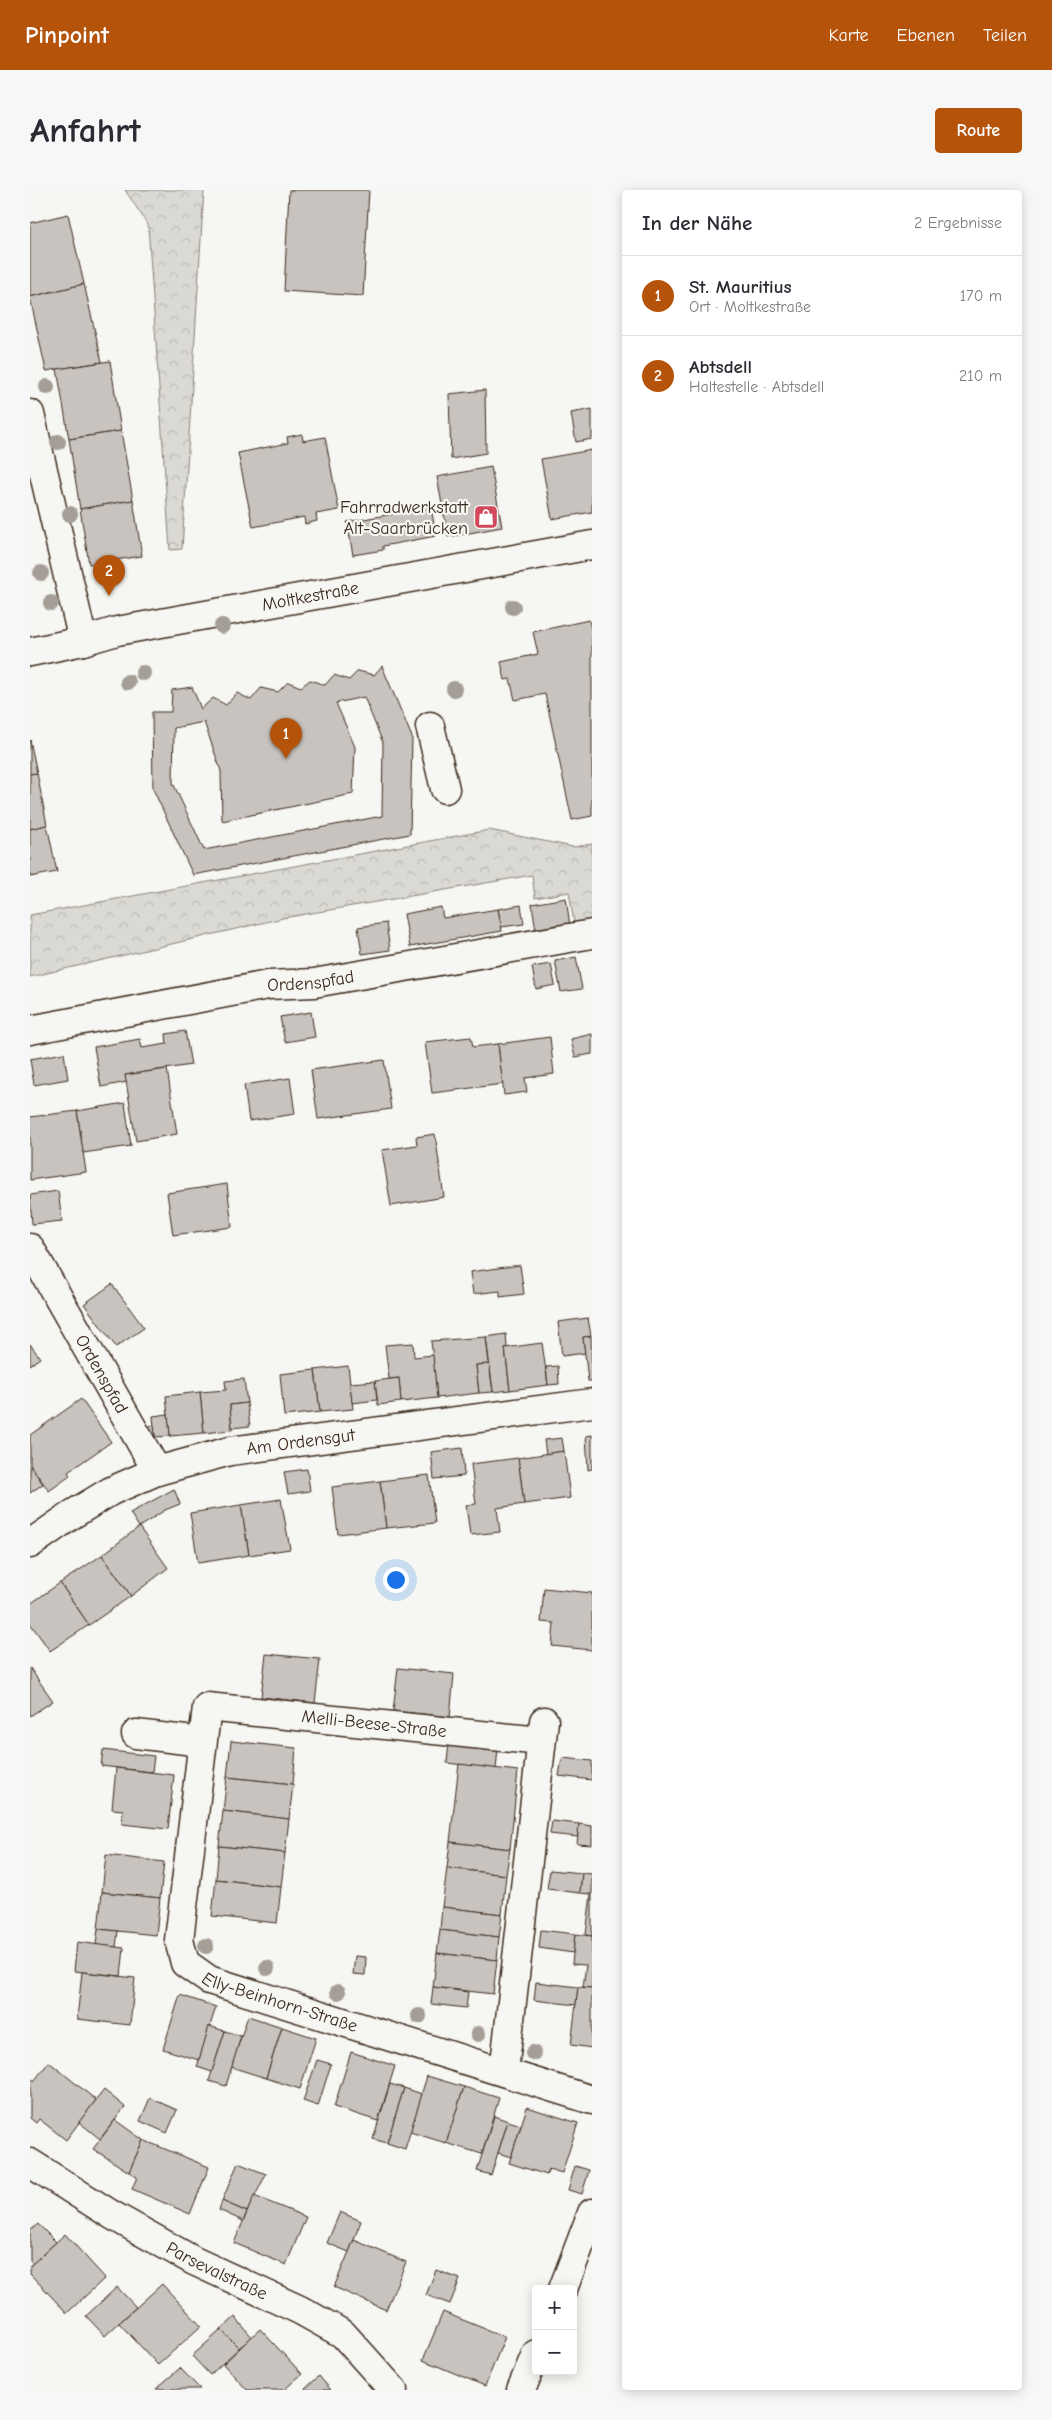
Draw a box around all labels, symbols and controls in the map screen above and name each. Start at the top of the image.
text: Pinpoint [25,21,109,49]
text: Karte [828,25,869,46]
text: Ebenen [897,25,955,46]
text: Teilen [983,25,1027,46]
button: Route [935,108,1022,153]
text: Anfahrt [30,110,141,151]
text: In der Nähe [642,211,752,235]
text: 2 Ergebnisse [914,214,1002,232]
text: St. Mauritius [689,276,792,298]
text: 1 [655,287,661,305]
text: 170 m [960,287,1002,305]
text: Ort · Moltkestraße [689,298,811,316]
text: Abtsdell [689,356,752,378]
text: 2 [654,367,662,385]
text: 210 m [959,367,1002,385]
text: Haltestelle · Abtsdell [689,378,824,396]
place label: Fahrradwerkstatt Alt-Saarbrücken [340,497,469,539]
shop icon: Fahrradwerkstatt Alt-Saarbrücken [473,504,499,530]
pin: 2 [93,555,125,596]
street label: Moltkestraße [260,577,361,615]
pin: 1 [270,718,302,759]
street label: Ordenspfad [267,966,356,996]
street label: Ordenspfad [71,1331,132,1417]
street label: Am Ordensgut [245,1424,357,1459]
your location [383,1567,409,1593]
street label: Melli-Beese-Straße [300,1706,448,1742]
street label: Elly-Beinhorn-Straße [198,1968,360,2036]
street label: Parsevalstraße [163,2237,271,2304]
map controls [532,2285,577,2375]
button: + [532,2285,577,2330]
button: − [532,2330,577,2375]

